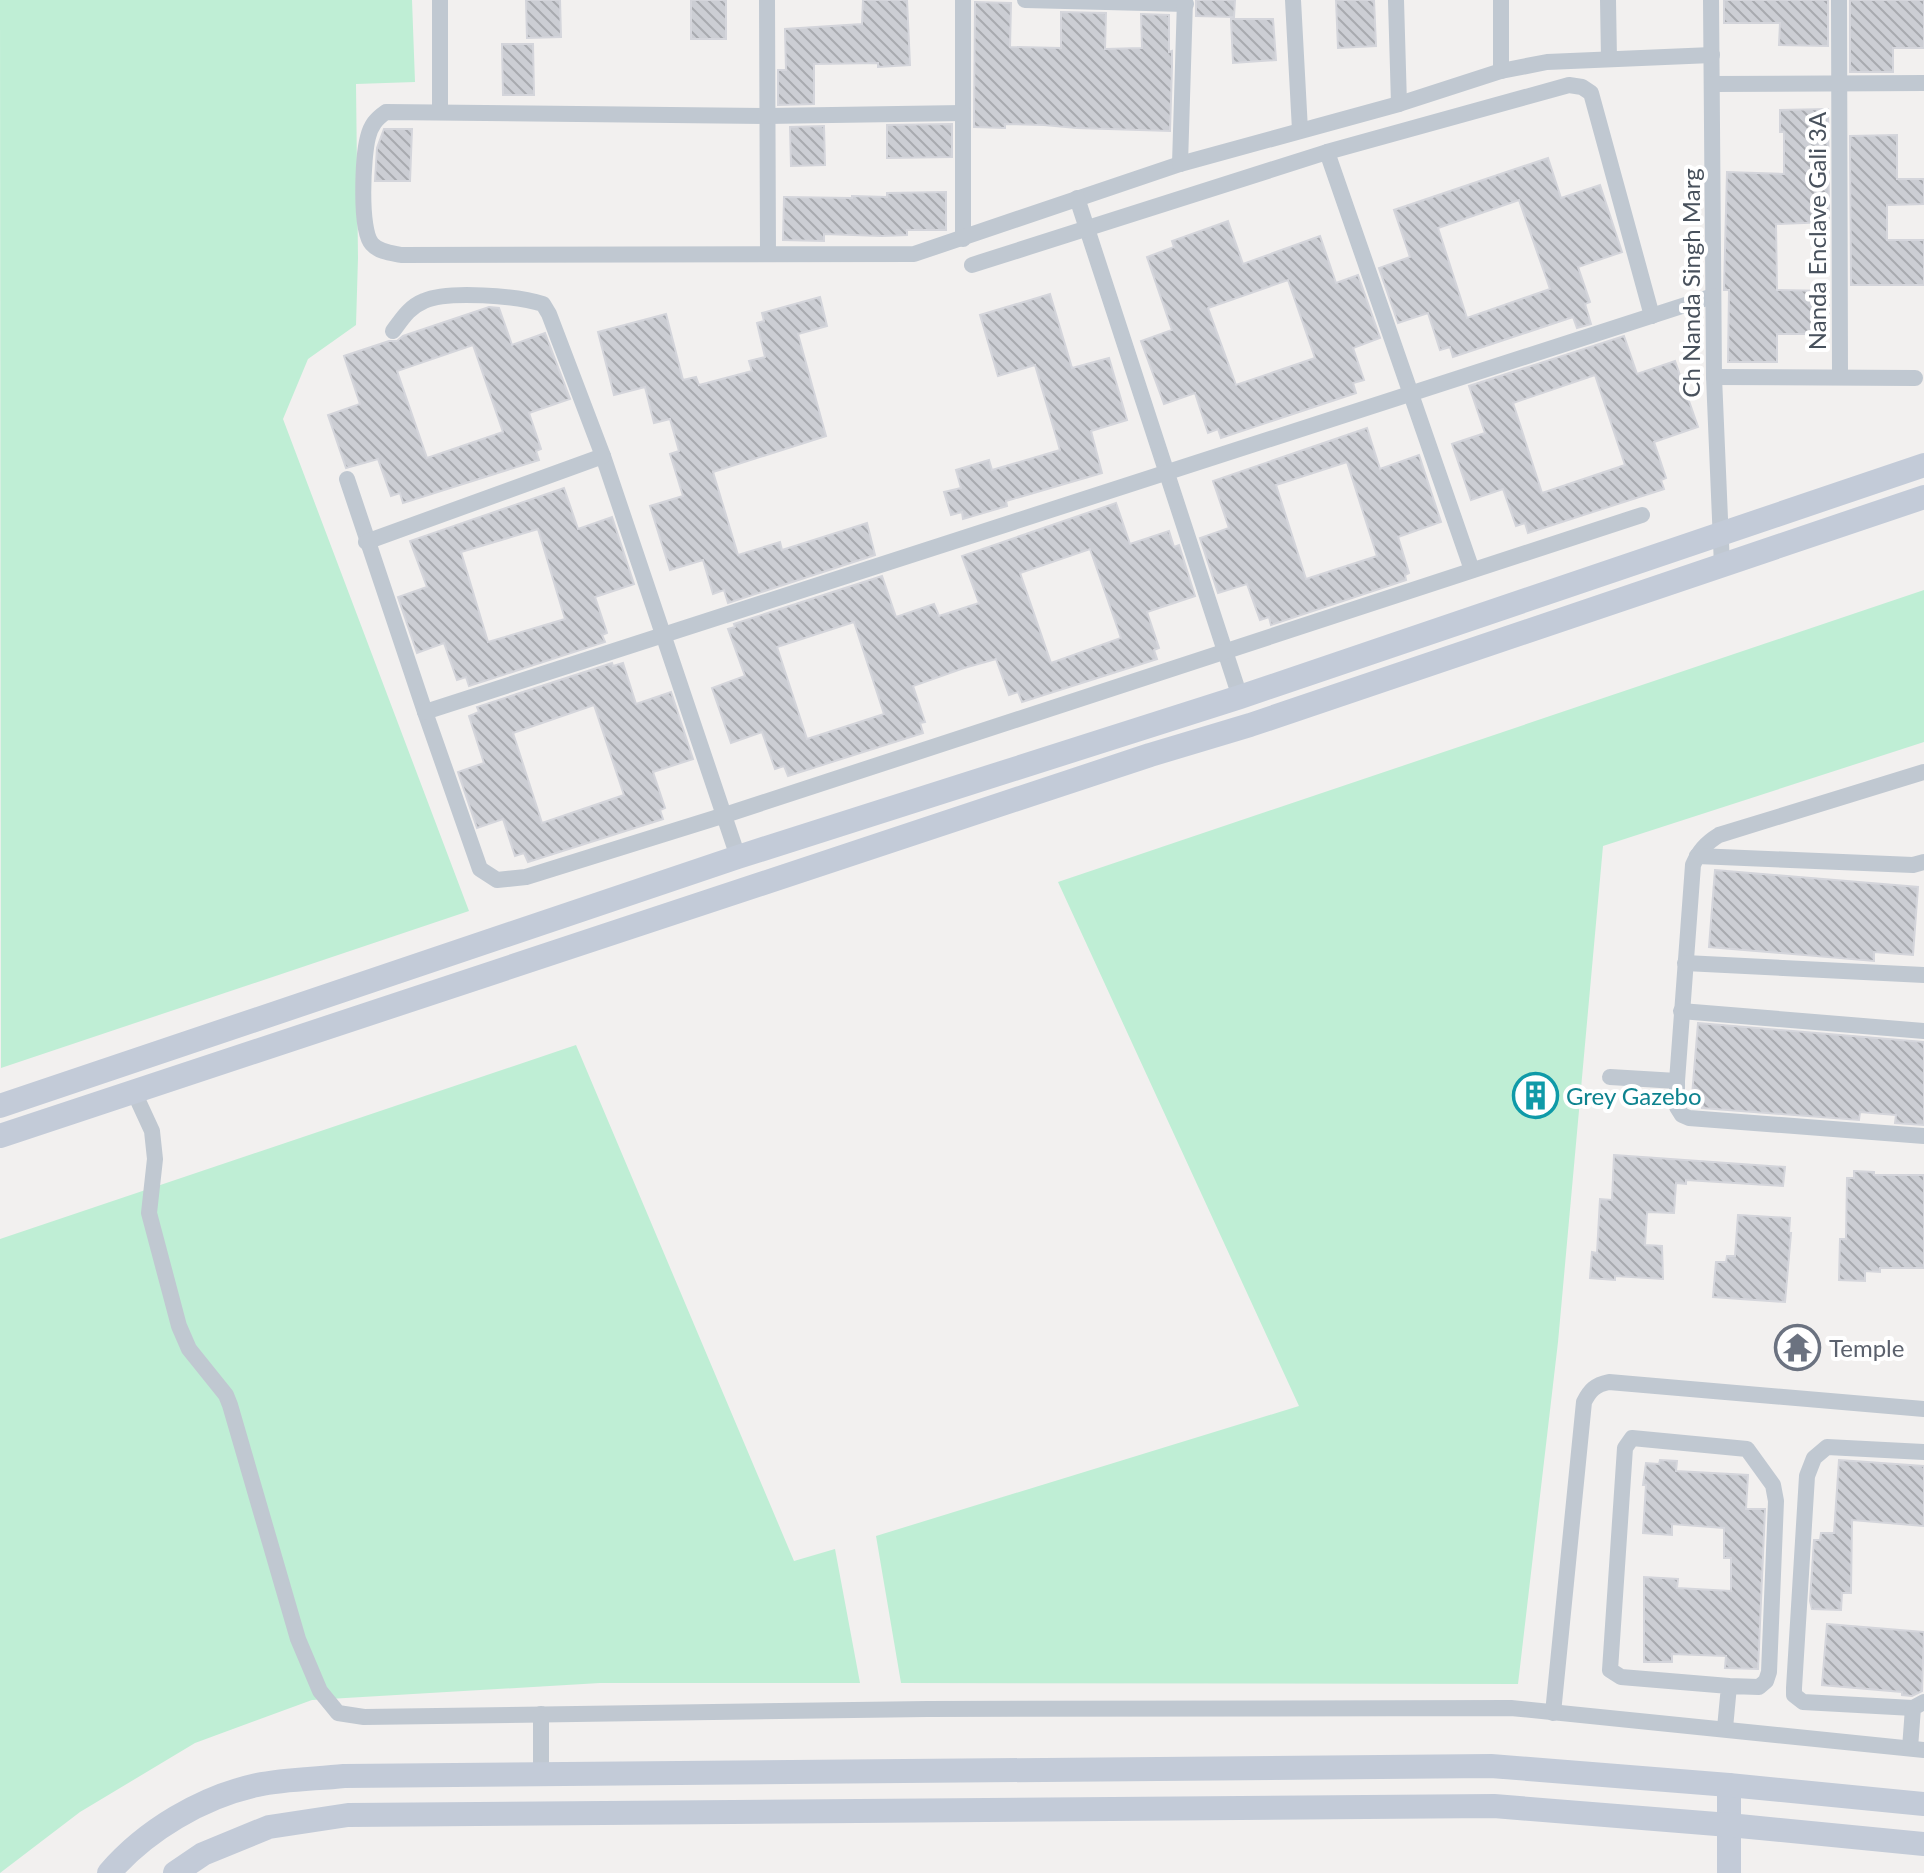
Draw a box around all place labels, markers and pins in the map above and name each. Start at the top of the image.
building icon: Grey Gazebo [1511,1071,1559,1119]
place label: Grey Gazebo [1566,1081,1702,1110]
temple icon: Temple [1774,1323,1822,1371]
place label: Temple [1829,1333,1904,1362]

